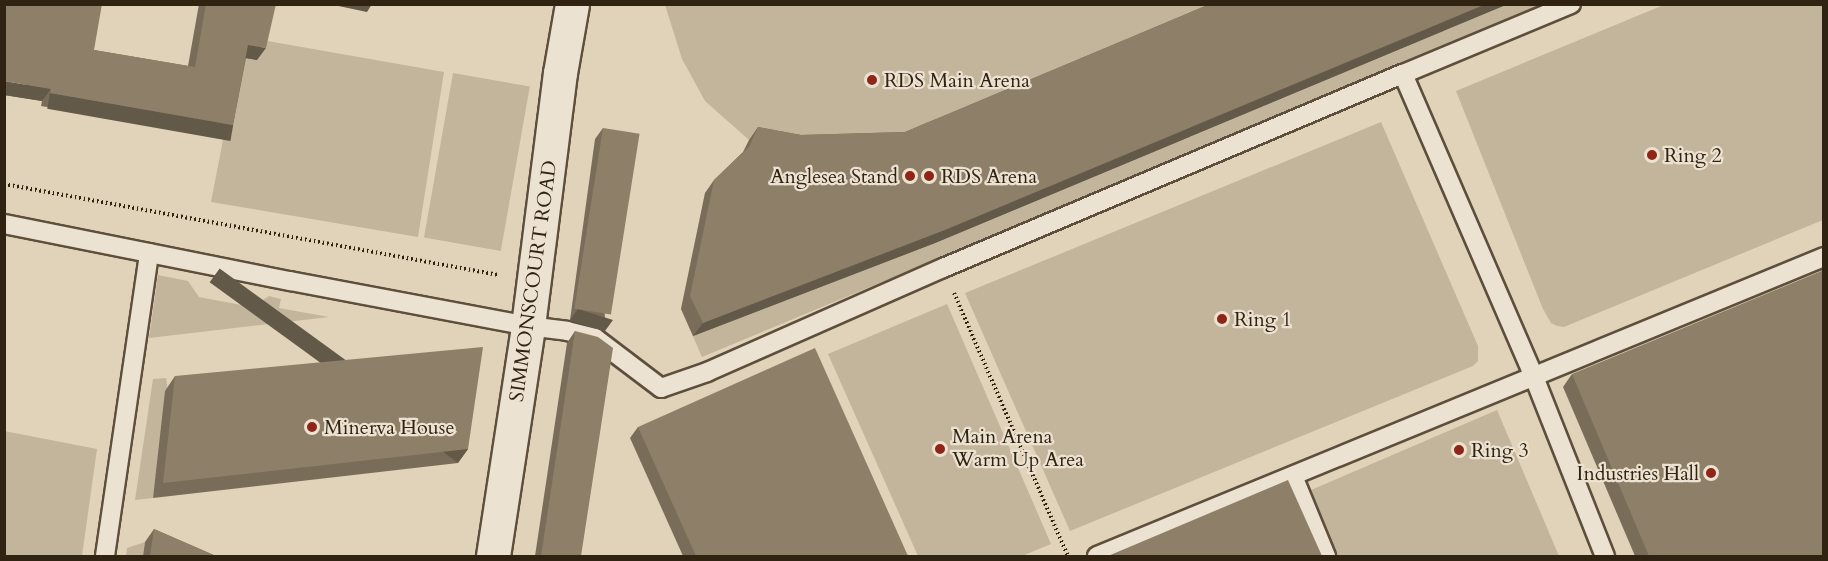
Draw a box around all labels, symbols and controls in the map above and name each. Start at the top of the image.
place label: RDS Main Arena [884,68,1030,92]
marker: RDS Main Arena [865,73,879,87]
place label: Ring 2 [1664,143,1722,167]
marker: Ring 2 [1645,148,1659,162]
street label: SIMMONSCOURT ROAD [504,159,562,403]
place label: Anglesea Stand [770,164,898,188]
place label: RDS Arena [941,164,1037,188]
marker: Anglesea Stand [903,169,917,183]
marker: RDS Arena [922,169,936,183]
place label: Ring 1 [1234,307,1292,331]
marker: Ring 1 [1215,312,1229,326]
place label: Minerva House [324,415,455,439]
marker: Minerva House [305,420,319,434]
place label: Main Arena Warm Up Area [952,425,1084,472]
place label: Ring 3 [1471,438,1529,462]
marker: Main Arena Warm Up Area [933,442,947,456]
marker: Ring 3 [1452,443,1466,457]
place label: Industries Hall [1577,461,1699,485]
marker: Industries Hall [1704,466,1718,480]

